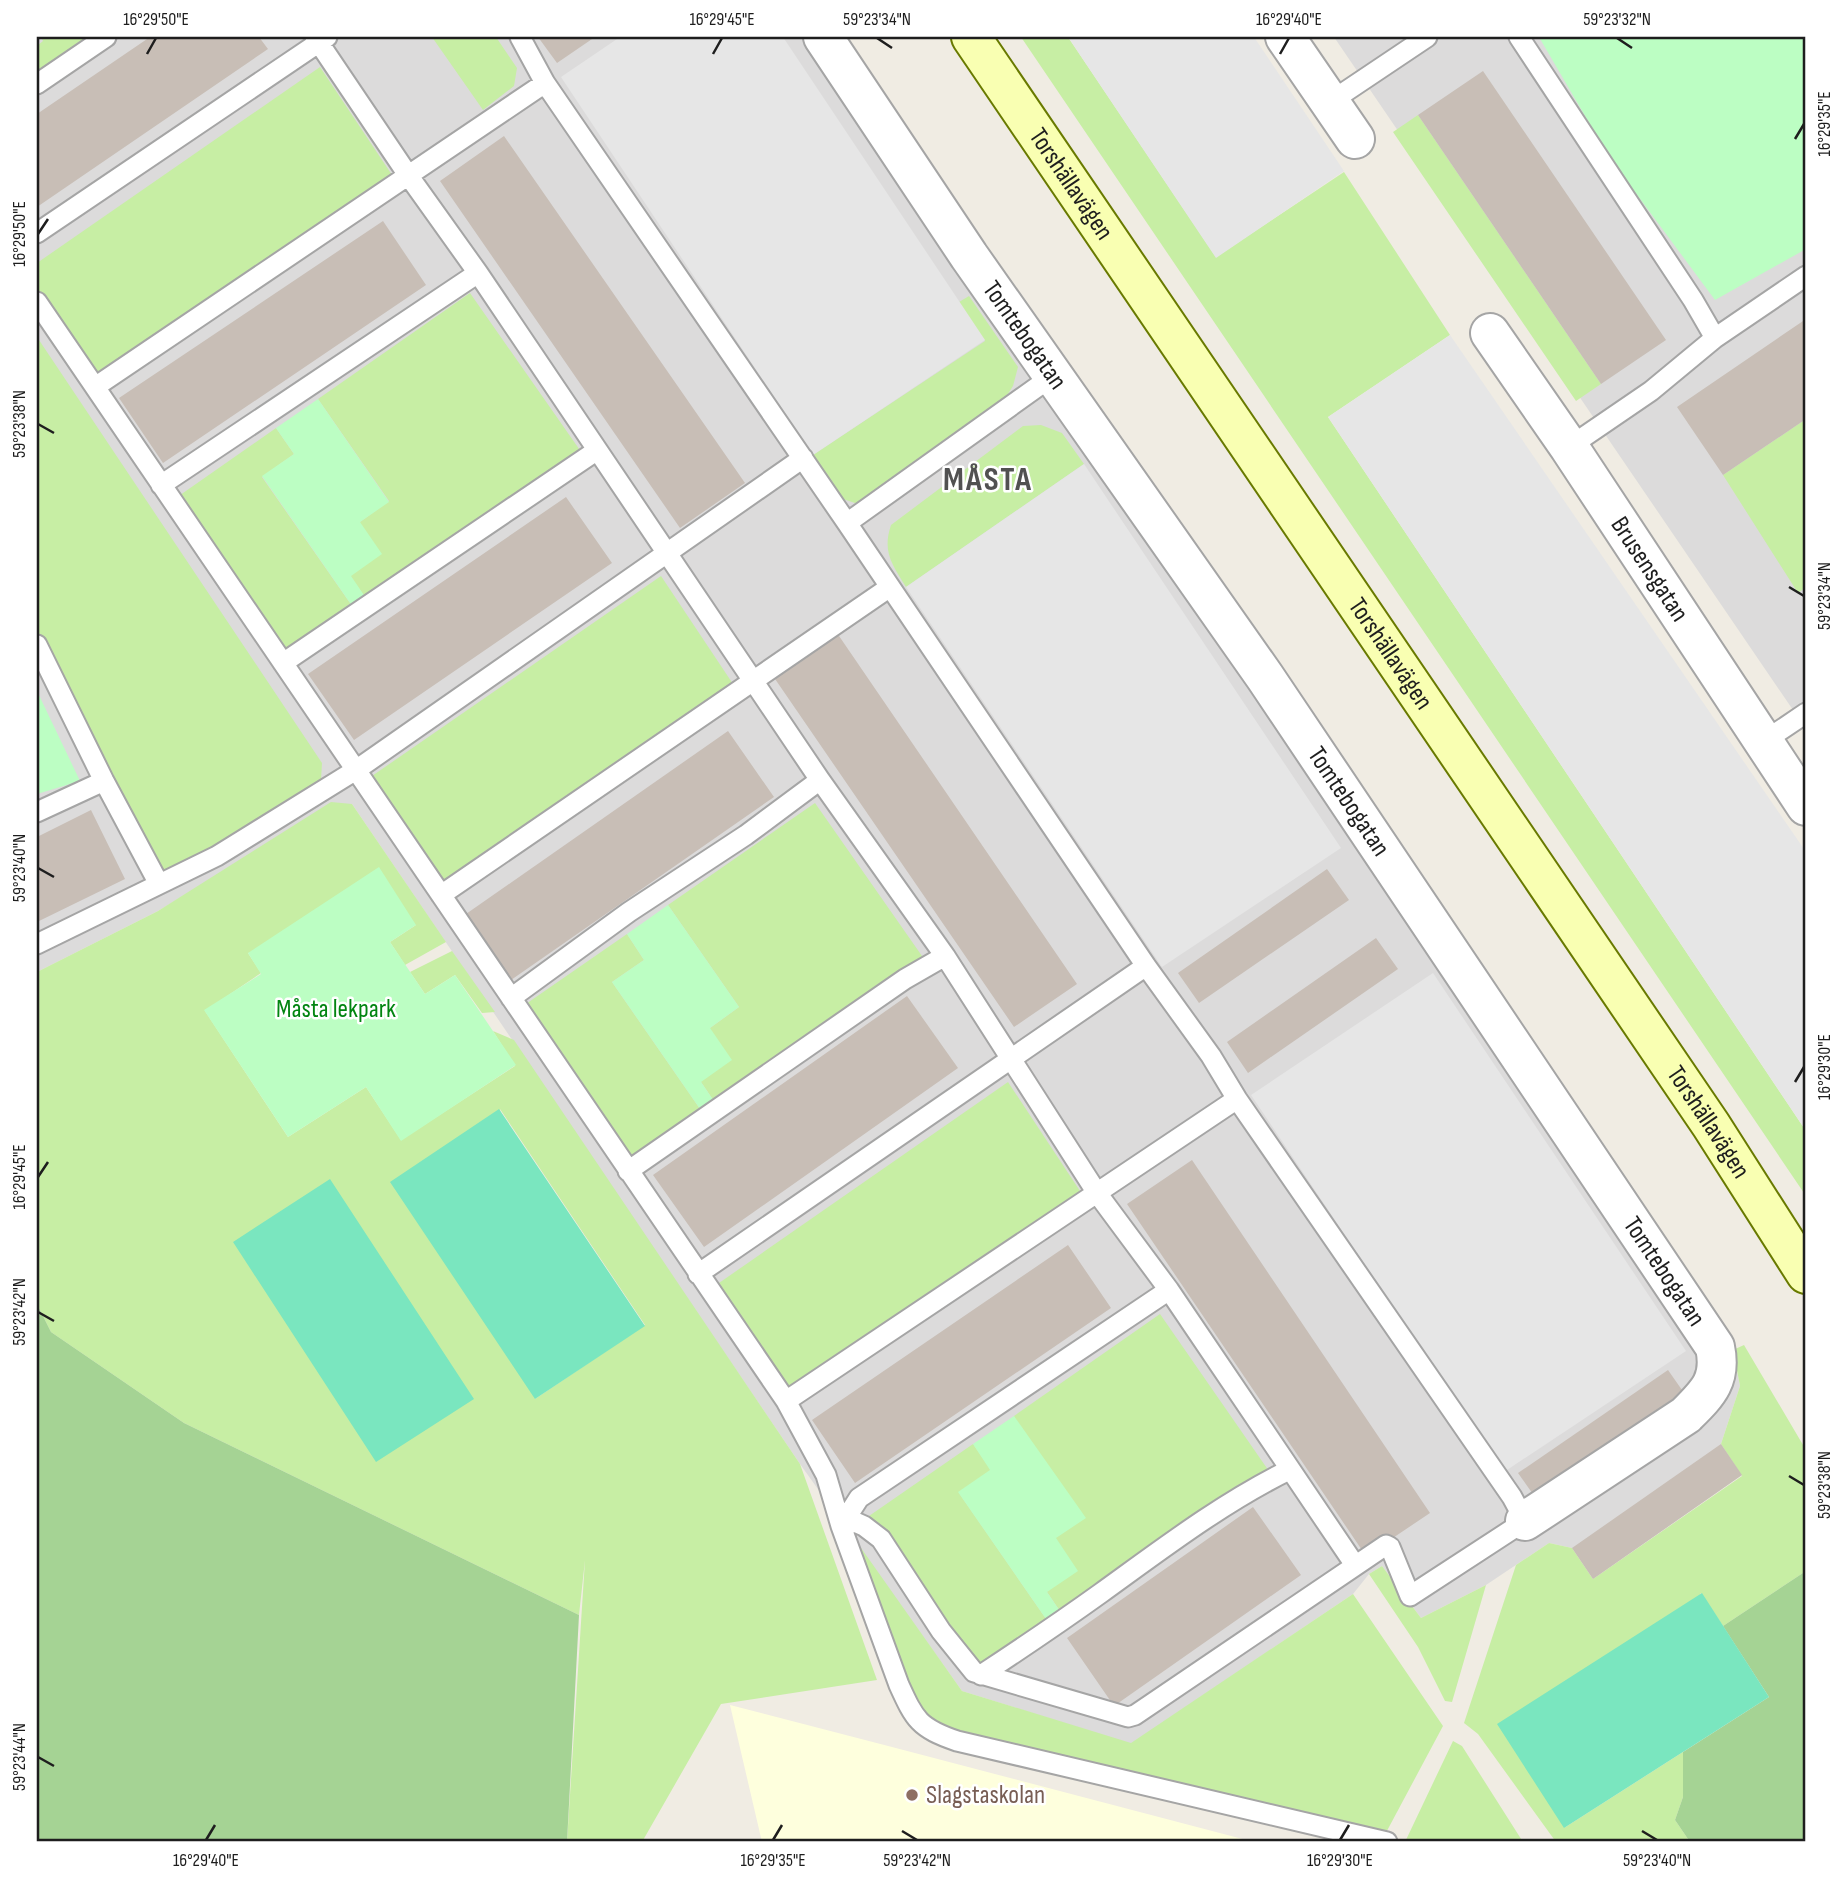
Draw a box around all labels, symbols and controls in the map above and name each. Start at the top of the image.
text: 16°29'50"E [123,9,189,30]
text: 16°29'45"E [689,9,755,30]
text: 59°23'34"N [843,9,911,30]
text: 16°29'40"E [1256,9,1322,30]
text: 59°23'32"N [1583,9,1651,30]
text: 16°29'35"E [1814,91,1835,157]
street label: Torshällavägen [1022,122,1120,246]
text: 16°29'50"E [9,201,30,267]
street label: Tomtebogatan [976,275,1073,395]
text: 59°23'38"N [9,390,30,458]
district label: MÅSTA [943,460,1033,500]
street label: Brusensgatan [1604,511,1695,627]
text: 59°23'34"N [1814,562,1835,630]
street label: Torshällavägen [1342,592,1439,716]
street label: Tomtebogatan [1301,741,1397,862]
text: 59°23'40"N [9,834,30,902]
park label: Måsta lekpark [276,994,396,1025]
text: 16°29'30"E [1814,1034,1835,1100]
street label: Torshällavägen [1660,1060,1757,1184]
text: 16°29'45"E [9,1144,30,1210]
street label: Tomtebogatan [1617,1211,1712,1332]
text: 59°23'42"N [9,1278,30,1346]
text: 59°23'38"N [1814,1451,1835,1519]
text: 59°23'44"N [9,1723,30,1791]
place label: Slagstaskolan [926,1780,1045,1811]
marker: Slagstaskolan [904,1787,920,1803]
text: 16°29'40"E [173,1850,239,1871]
text: 16°29'35"E [740,1850,806,1871]
text: 59°23'42"N [883,1850,951,1871]
text: 16°29'30"E [1307,1850,1373,1871]
text: 59°23'40"N [1623,1850,1691,1871]

